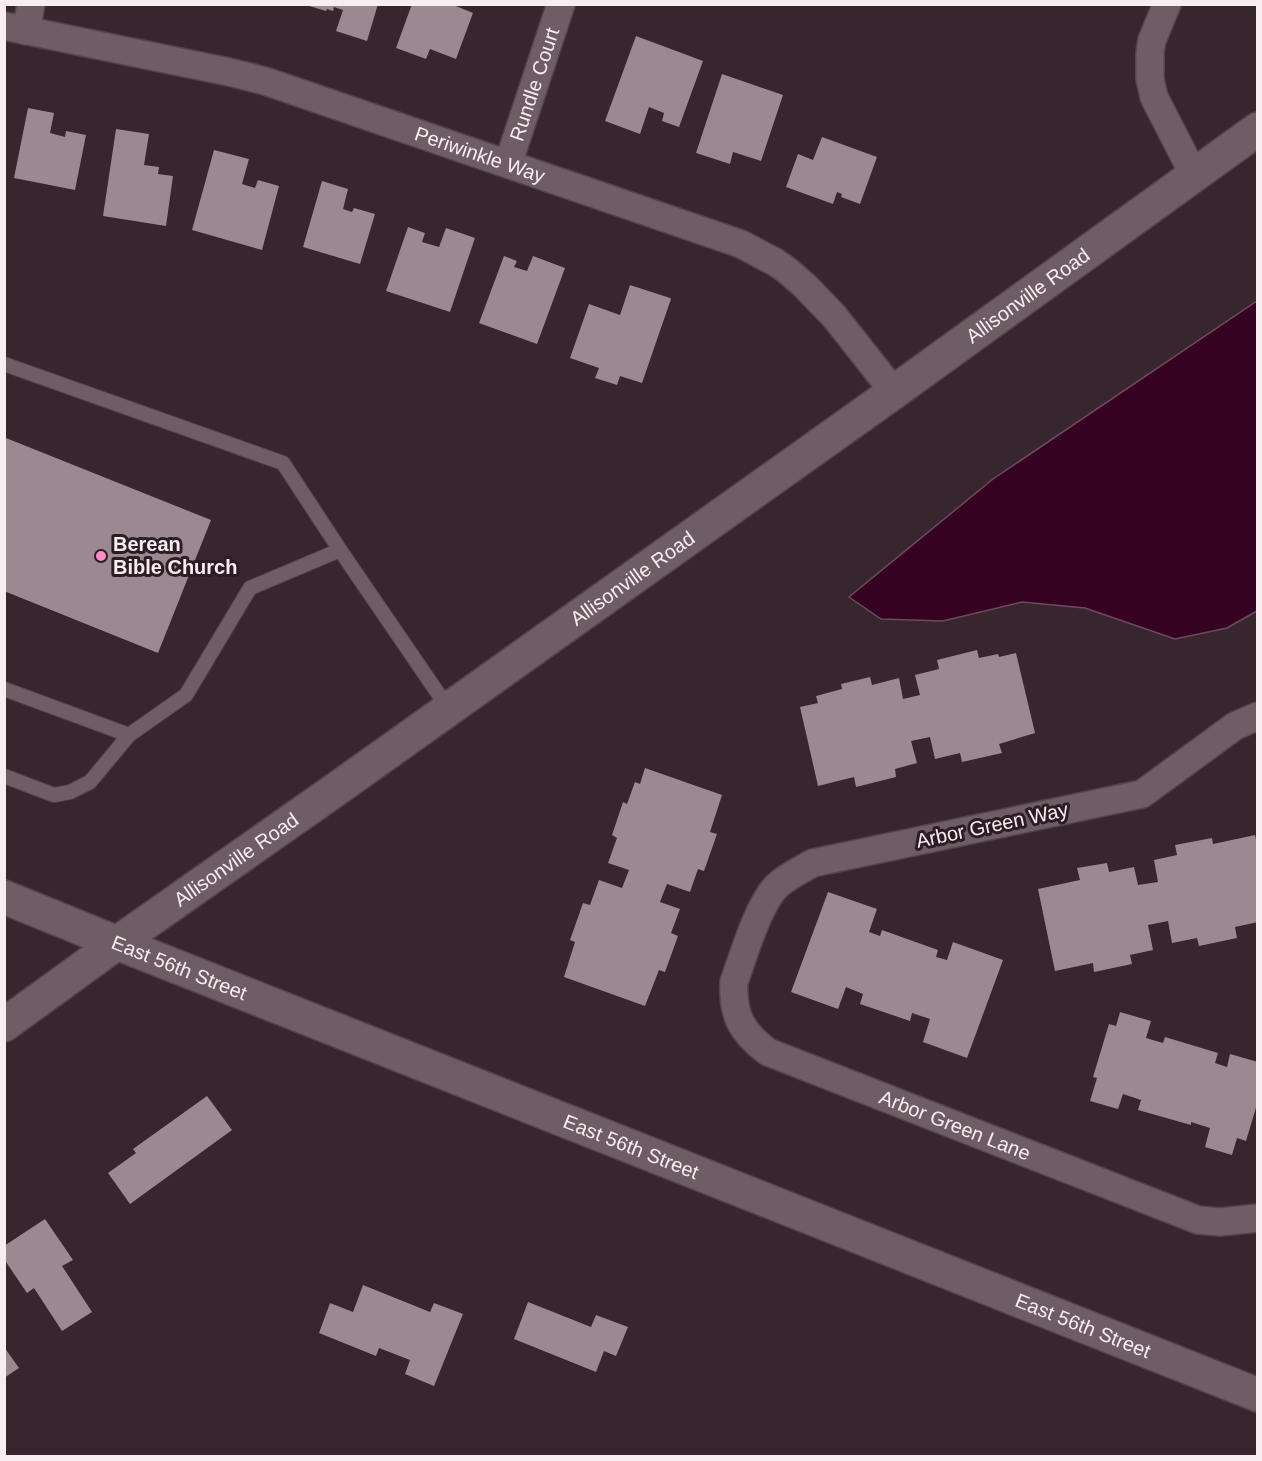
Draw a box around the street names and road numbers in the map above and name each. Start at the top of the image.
street label: Rundle Court [505,24,564,144]
street label: Periwinkle Way [412,122,548,187]
street label: Allisonville Road [962,244,1094,347]
street label: Allisonville Road [566,527,699,630]
street label: Arbor Green Way [914,798,1070,852]
street label: Allisonville Road [170,808,302,911]
street label: East 56th Street [109,931,250,1004]
street label: Arbor Green Lane [876,1086,1034,1164]
street label: East 56th Street [560,1110,702,1183]
street label: East 56th Street [1012,1289,1154,1362]

